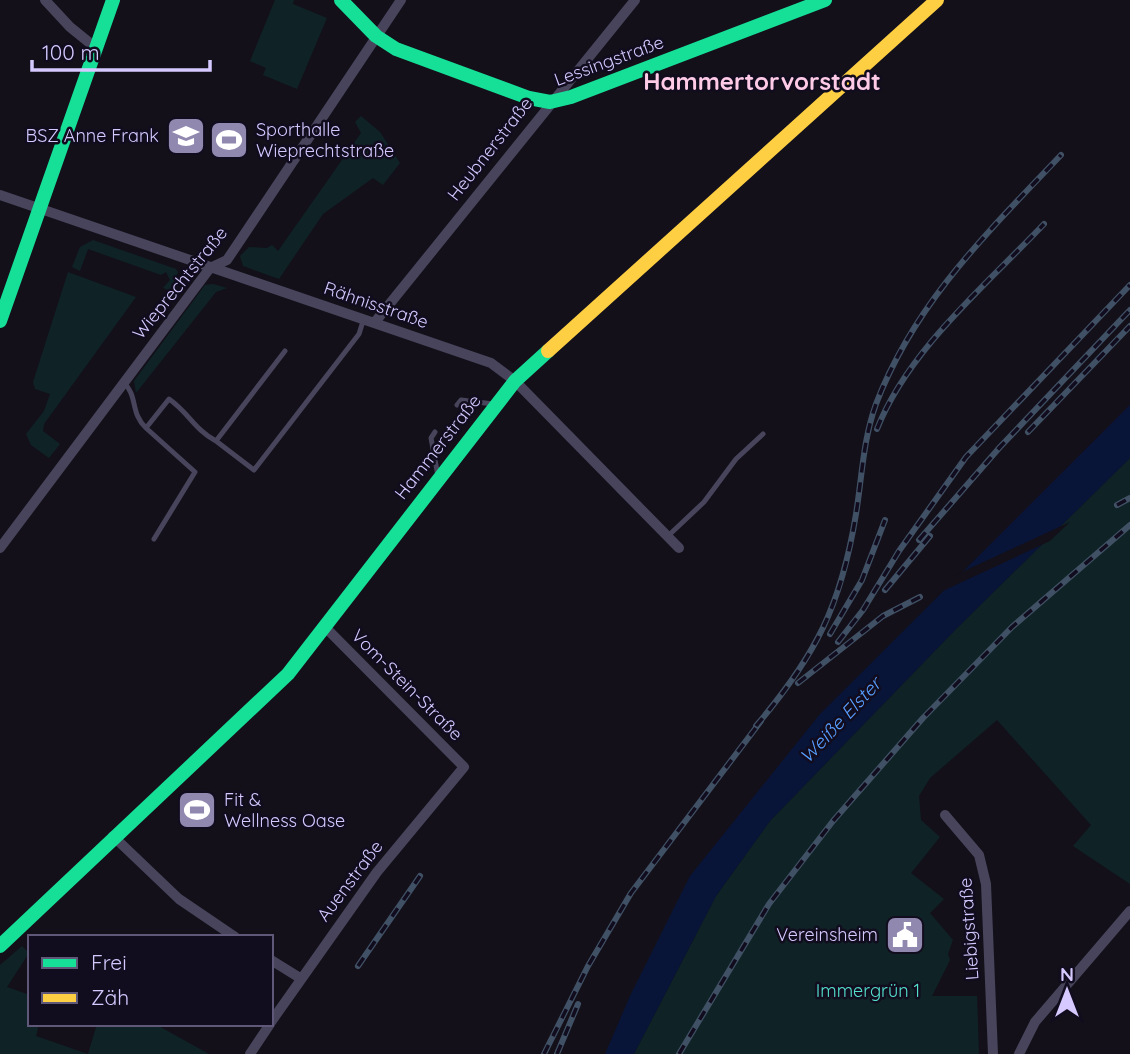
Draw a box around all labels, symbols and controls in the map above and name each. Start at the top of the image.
scale bar [32,28,210,72]
street label: Lessingstraße [551,30,667,91]
text: 100 m [42,39,100,65]
district label: Hammertorvorstadt [643,66,881,96]
street label: Heubnerstraße [442,92,537,205]
school or university icon: BSZ Anne Frank [165,115,207,157]
place label: Sporthalle Wieprechtstraße [256,118,394,162]
sports icon: Sporthalle Wieprechtstraße [208,119,250,161]
place label: BSZ Anne Frank [25,124,159,147]
street label: Wieprechtstraße [127,222,232,344]
street label: Rähnisstraße [321,276,432,333]
street label: Hammerstraße [389,390,486,504]
street label: Vom-Stein-Straße [347,624,468,745]
water label: Weiße Elster [794,670,888,768]
place label: Fit & Wellness Oase [224,788,345,832]
sports icon: Fit & Wellness Oase [176,789,218,831]
street label: Auenstraße [312,836,388,926]
street label: Liebigstraße [953,877,984,981]
public building icon: Vereinsheim [884,914,926,956]
place label: Vereinsheim [776,923,878,946]
legend [28,935,273,1026]
text: Frei [91,949,127,975]
north arrow [1032,956,1102,1026]
text: N [1060,962,1074,986]
park label: Immergrün 1 [816,979,920,1002]
text: Zäh [91,984,129,1010]

